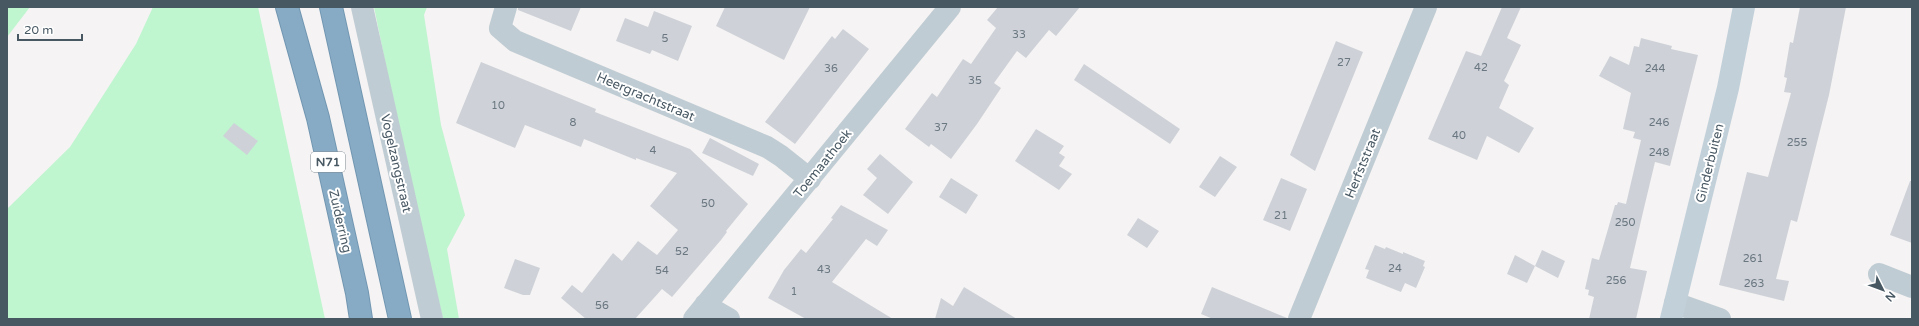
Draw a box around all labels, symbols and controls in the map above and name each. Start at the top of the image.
scale bar [18,16,82,42]
text: 20 m [24,23,53,37]
house number: 33 [1012,28,1026,41]
house number: 5 [662,32,669,45]
house number: 27 [1337,56,1351,69]
house number: 42 [1474,61,1488,74]
house number: 36 [824,62,838,75]
house number: 244 [1645,62,1665,75]
street label: Heergrachtstraat [594,69,697,125]
house number: 35 [968,74,982,87]
house number: 10 [491,99,505,112]
street label: Vogelzangstraat [377,112,415,214]
house number: 8 [570,116,577,129]
house number: 246 [1649,116,1669,129]
house number: 37 [934,121,948,134]
street label: Ginderbuiten [1692,122,1728,204]
street label: Toemaathoek [790,126,855,201]
street label: Herfststraat [1342,126,1384,201]
house number: 40 [1452,129,1466,142]
house number: 255 [1787,136,1807,149]
house number: 4 [650,144,657,157]
house number: 248 [1649,146,1669,159]
road number: N71 [311,152,345,172]
street label: Zuiderring [325,188,355,254]
house number: 50 [701,197,715,210]
house number: 21 [1274,209,1288,222]
house number: 250 [1615,216,1635,229]
house number: 52 [675,245,689,258]
house number: 261 [1743,252,1763,265]
house number: 24 [1388,262,1402,275]
house number: 43 [817,263,831,276]
house number: 54 [655,264,669,277]
north arrow [1863,270,1903,310]
house number: 256 [1606,274,1626,287]
house number: 263 [1744,277,1764,290]
house number: 1 [791,285,797,298]
text: N [1882,289,1898,304]
house number: 56 [595,299,609,312]

